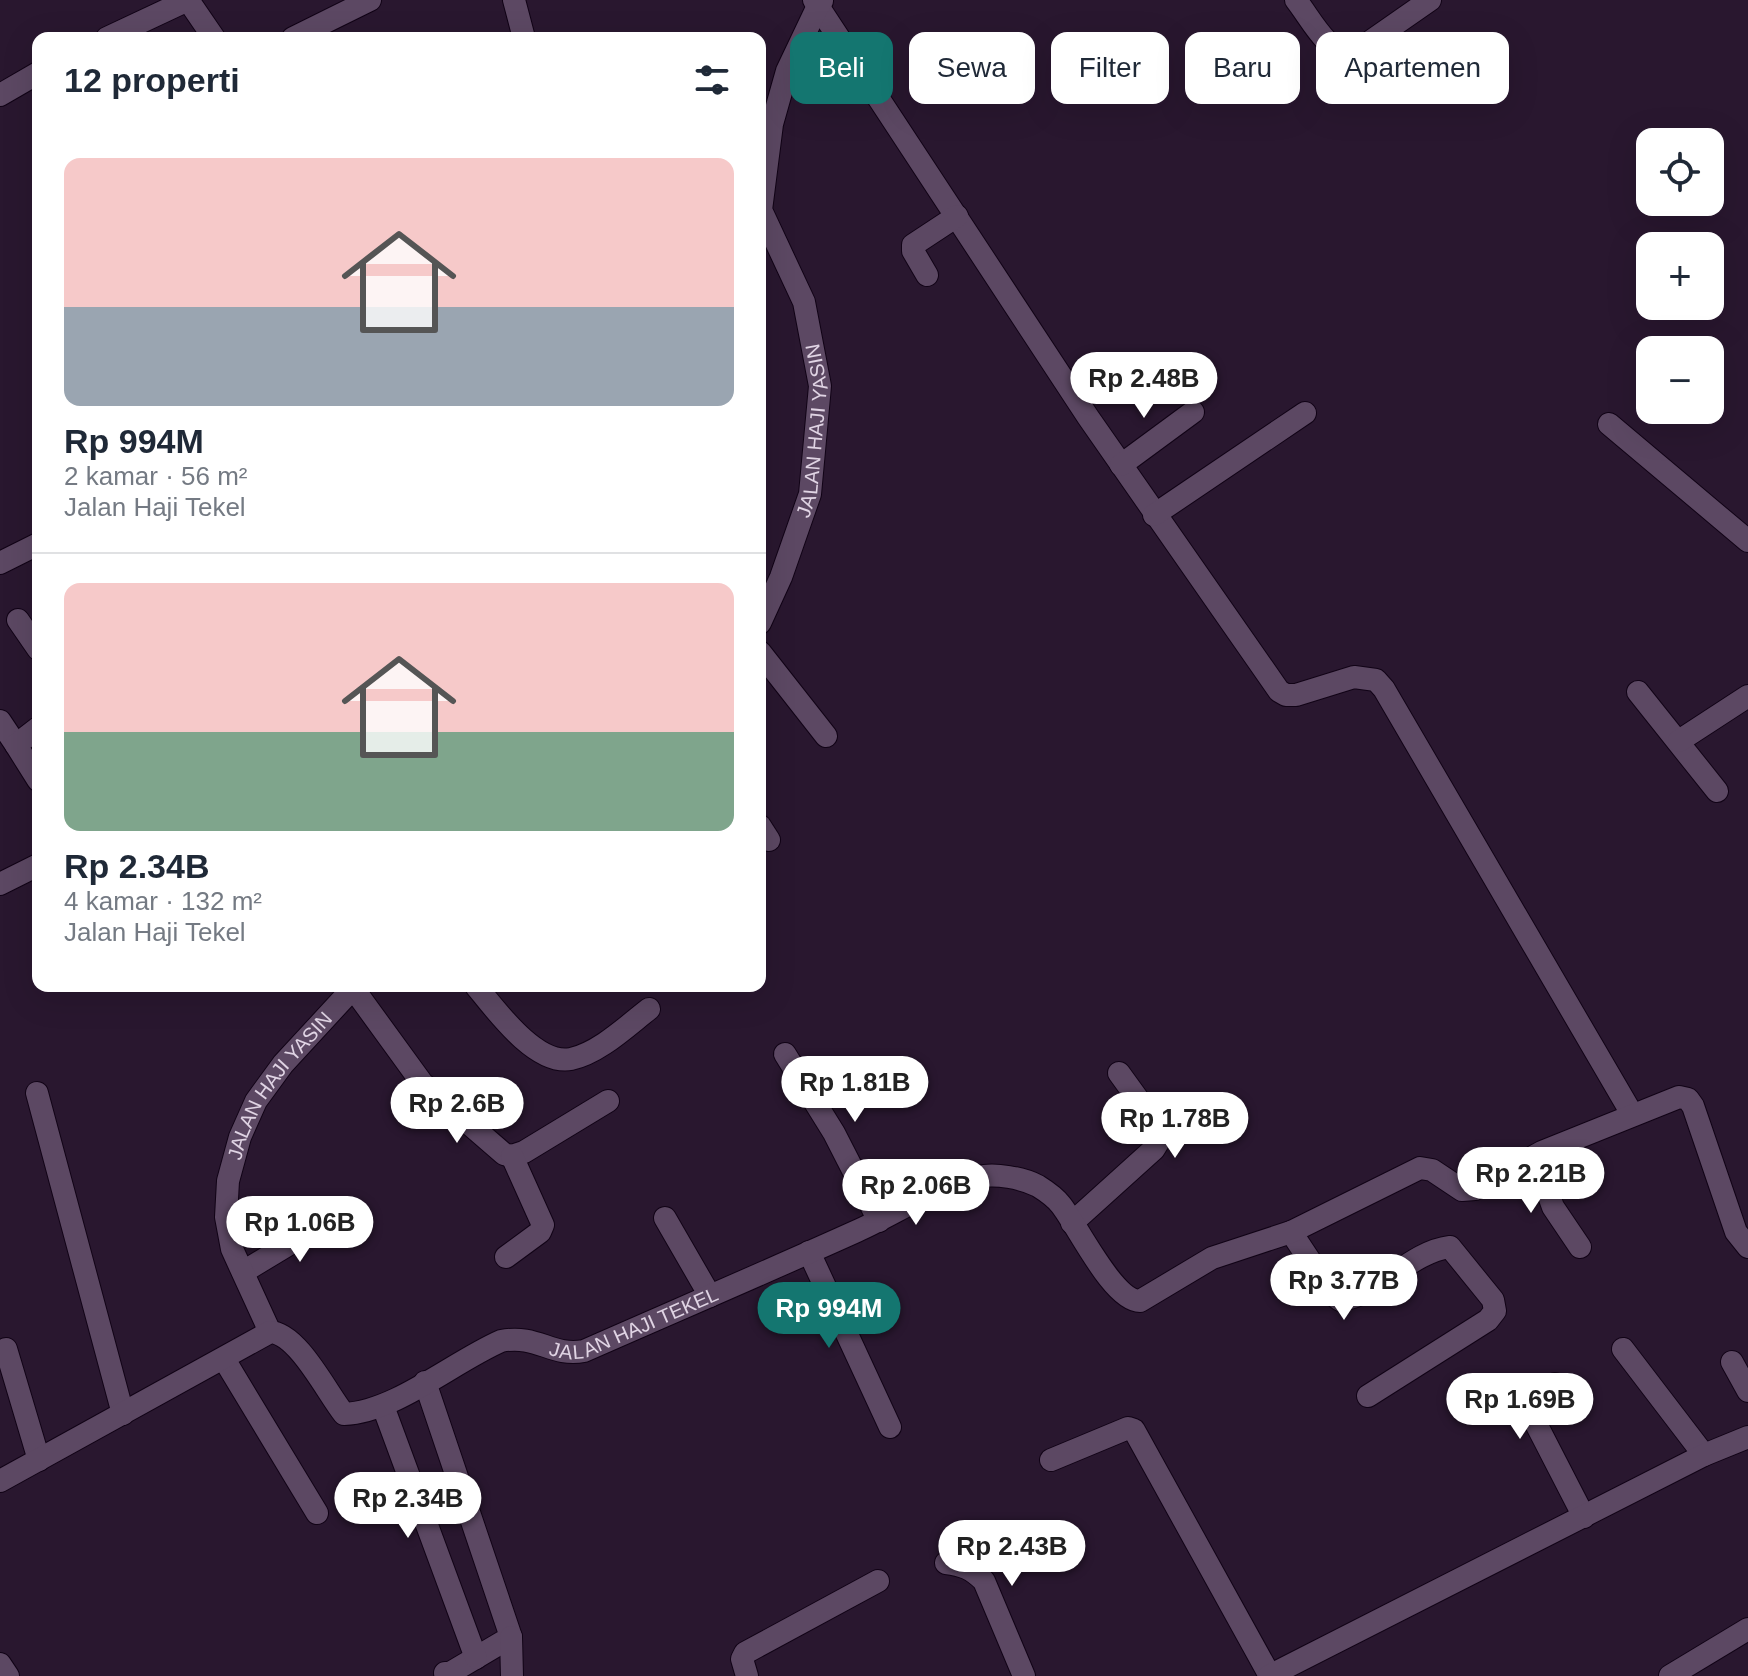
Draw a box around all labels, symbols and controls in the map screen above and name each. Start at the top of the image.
chip: Beli [790,32,893,104]
chip: Sewa [909,32,1035,104]
chip: Filter [1051,32,1169,104]
chip: Baru [1185,32,1300,104]
chip: Apartemen [1316,32,1509,104]
icon: filters [690,58,734,102]
text: 12 properti [64,61,240,99]
map controls [1636,128,1724,424]
button: locate [1636,128,1724,216]
icon: home [327,210,471,354]
button: + [1636,232,1724,320]
button: − [1636,336,1724,424]
street label: JALAN HAJI YASIN [792,342,832,520]
pin: Rp 2.48B [1061,352,1227,420]
text: Rp 2.48B [1088,363,1200,393]
text: Rp 994M [64,422,204,460]
text: 2 kamar · 56 m² [64,461,248,491]
text: Jalan Haji Tekel [64,492,246,522]
icon: home [327,635,471,779]
text: Rp 2.34B [64,847,210,885]
text: 4 kamar · 132 m² [64,886,262,916]
text: Jalan Haji Tekel [64,917,246,947]
street label: JALAN HAJI YASIN [223,1007,336,1162]
pin: Rp 1.81B [772,1056,938,1124]
text: Rp 1.81B [799,1067,911,1097]
pin: Rp 2.6B [383,1077,531,1145]
text: Rp 2.6B [409,1088,505,1118]
pin: Rp 1.78B [1092,1092,1258,1160]
text: Rp 1.78B [1119,1103,1231,1133]
pin: Rp 2.21B [1448,1147,1614,1215]
text: Rp 2.21B [1475,1158,1587,1188]
pin: Rp 2.06B [833,1159,999,1227]
text: Rp 2.06B [860,1170,972,1200]
pin: Rp 1.06B [217,1196,383,1264]
text: Rp 1.06B [244,1207,356,1237]
pin: Rp 3.77B [1261,1254,1427,1322]
text: Rp 3.77B [1288,1265,1400,1295]
pin: Rp 994M [755,1282,903,1350]
street label: JALAN HAJI TEKEL [547,1283,721,1363]
text: Rp 994M [776,1293,882,1323]
pin: Rp 1.69B [1437,1373,1603,1441]
text: Rp 1.69B [1464,1384,1576,1414]
pin: Rp 2.34B [325,1472,491,1540]
text: Rp 2.34B [352,1483,464,1513]
pin: Rp 2.43B [929,1520,1095,1588]
text: Rp 2.43B [956,1531,1068,1561]

